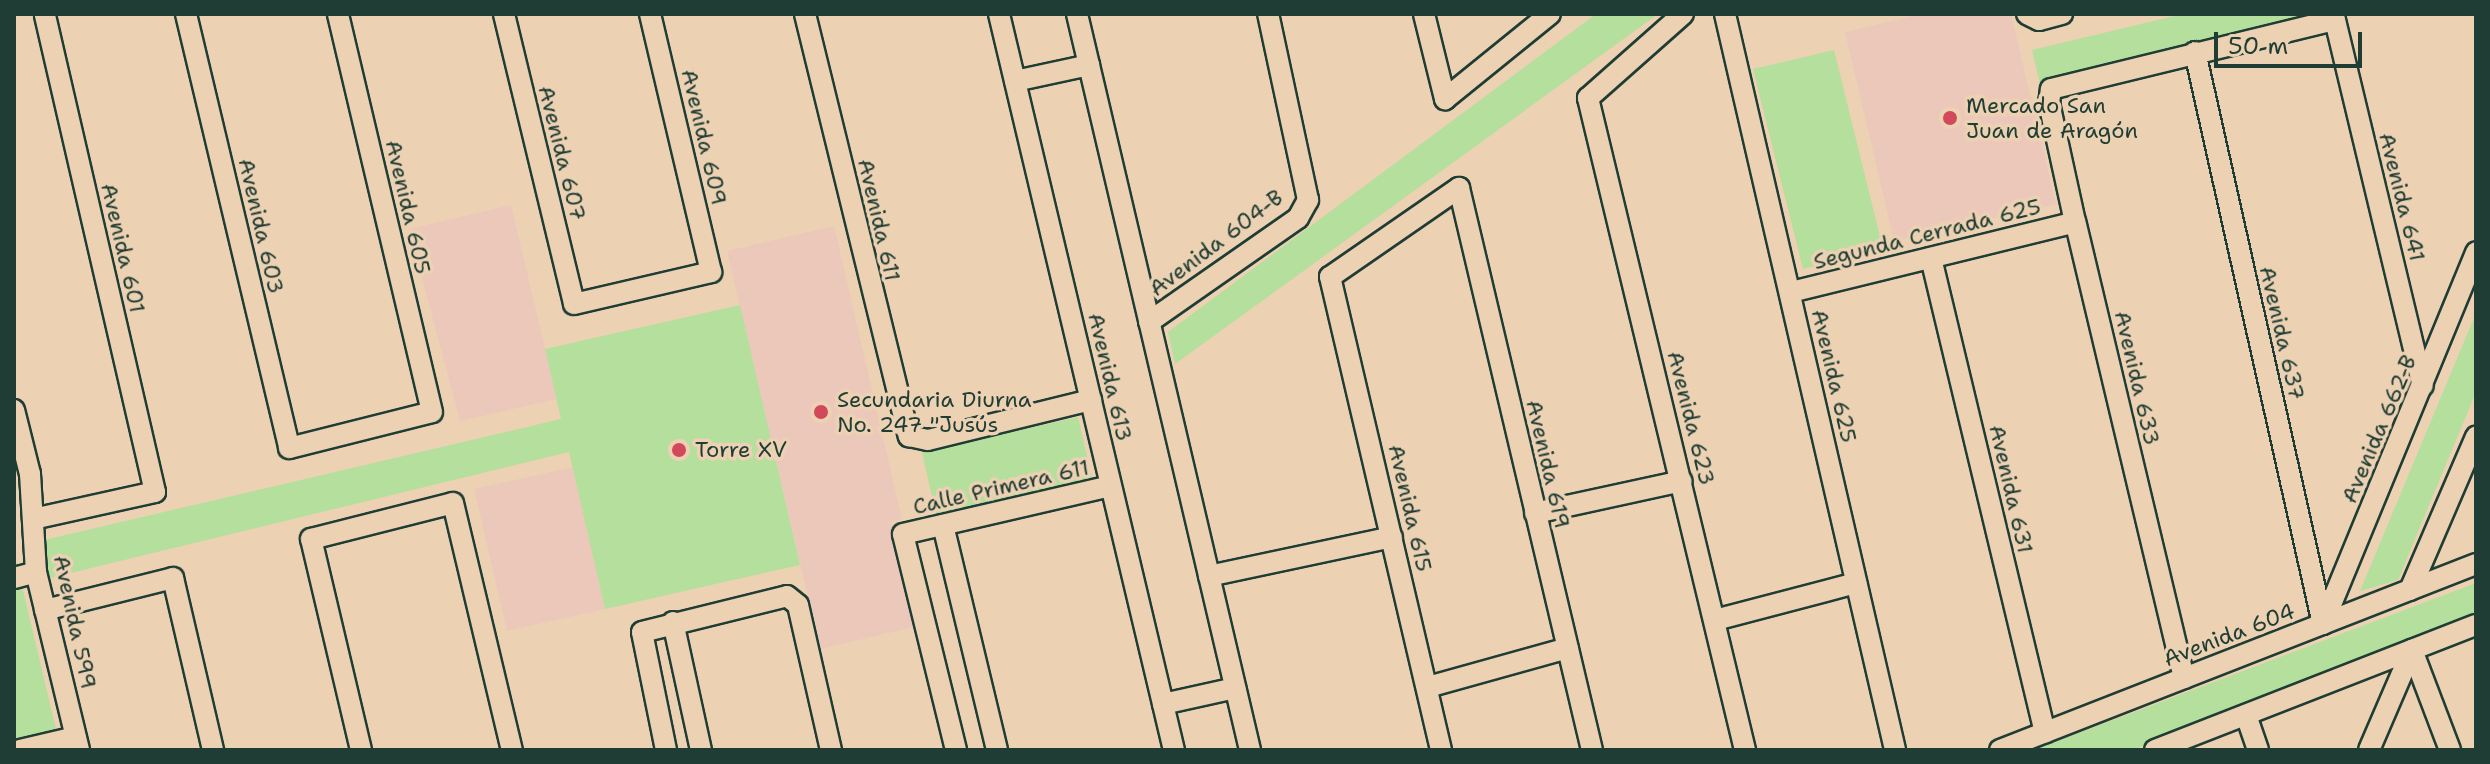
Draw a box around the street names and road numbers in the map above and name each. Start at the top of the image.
street label: Avenida 609 [676,66,732,208]
street label: Avenida 607 [532,83,592,223]
street label: Avenida 641 [2373,130,2431,264]
street label: Avenida 605 [380,137,436,277]
street label: Avenida 603 [233,156,289,296]
street label: Avenida 611 [852,156,906,284]
street label: Avenida 601 [95,181,151,315]
street label: Avenida 604-B [1144,184,1288,302]
street label: Segunda Cerrada 625 [1811,193,2043,275]
street label: Avenida 637 [2254,263,2310,403]
street label: Avenida 625 [1806,307,1862,445]
street label: Avenida 633 [2109,308,2165,448]
street label: Avenida 613 [1082,310,1138,444]
street label: Avenida 623 [1662,348,1720,488]
street label: Avenida 662-B [2336,351,2422,507]
street label: Avenida 619 [1520,397,1576,531]
street label: Avenida 631 [1983,422,2039,556]
street label: Avenida 615 [1383,442,1437,574]
street label: Calle Primera 611 [910,454,1092,520]
street label: Avenida 599 [48,553,102,691]
street label: Avenida 604 [2160,598,2298,672]

